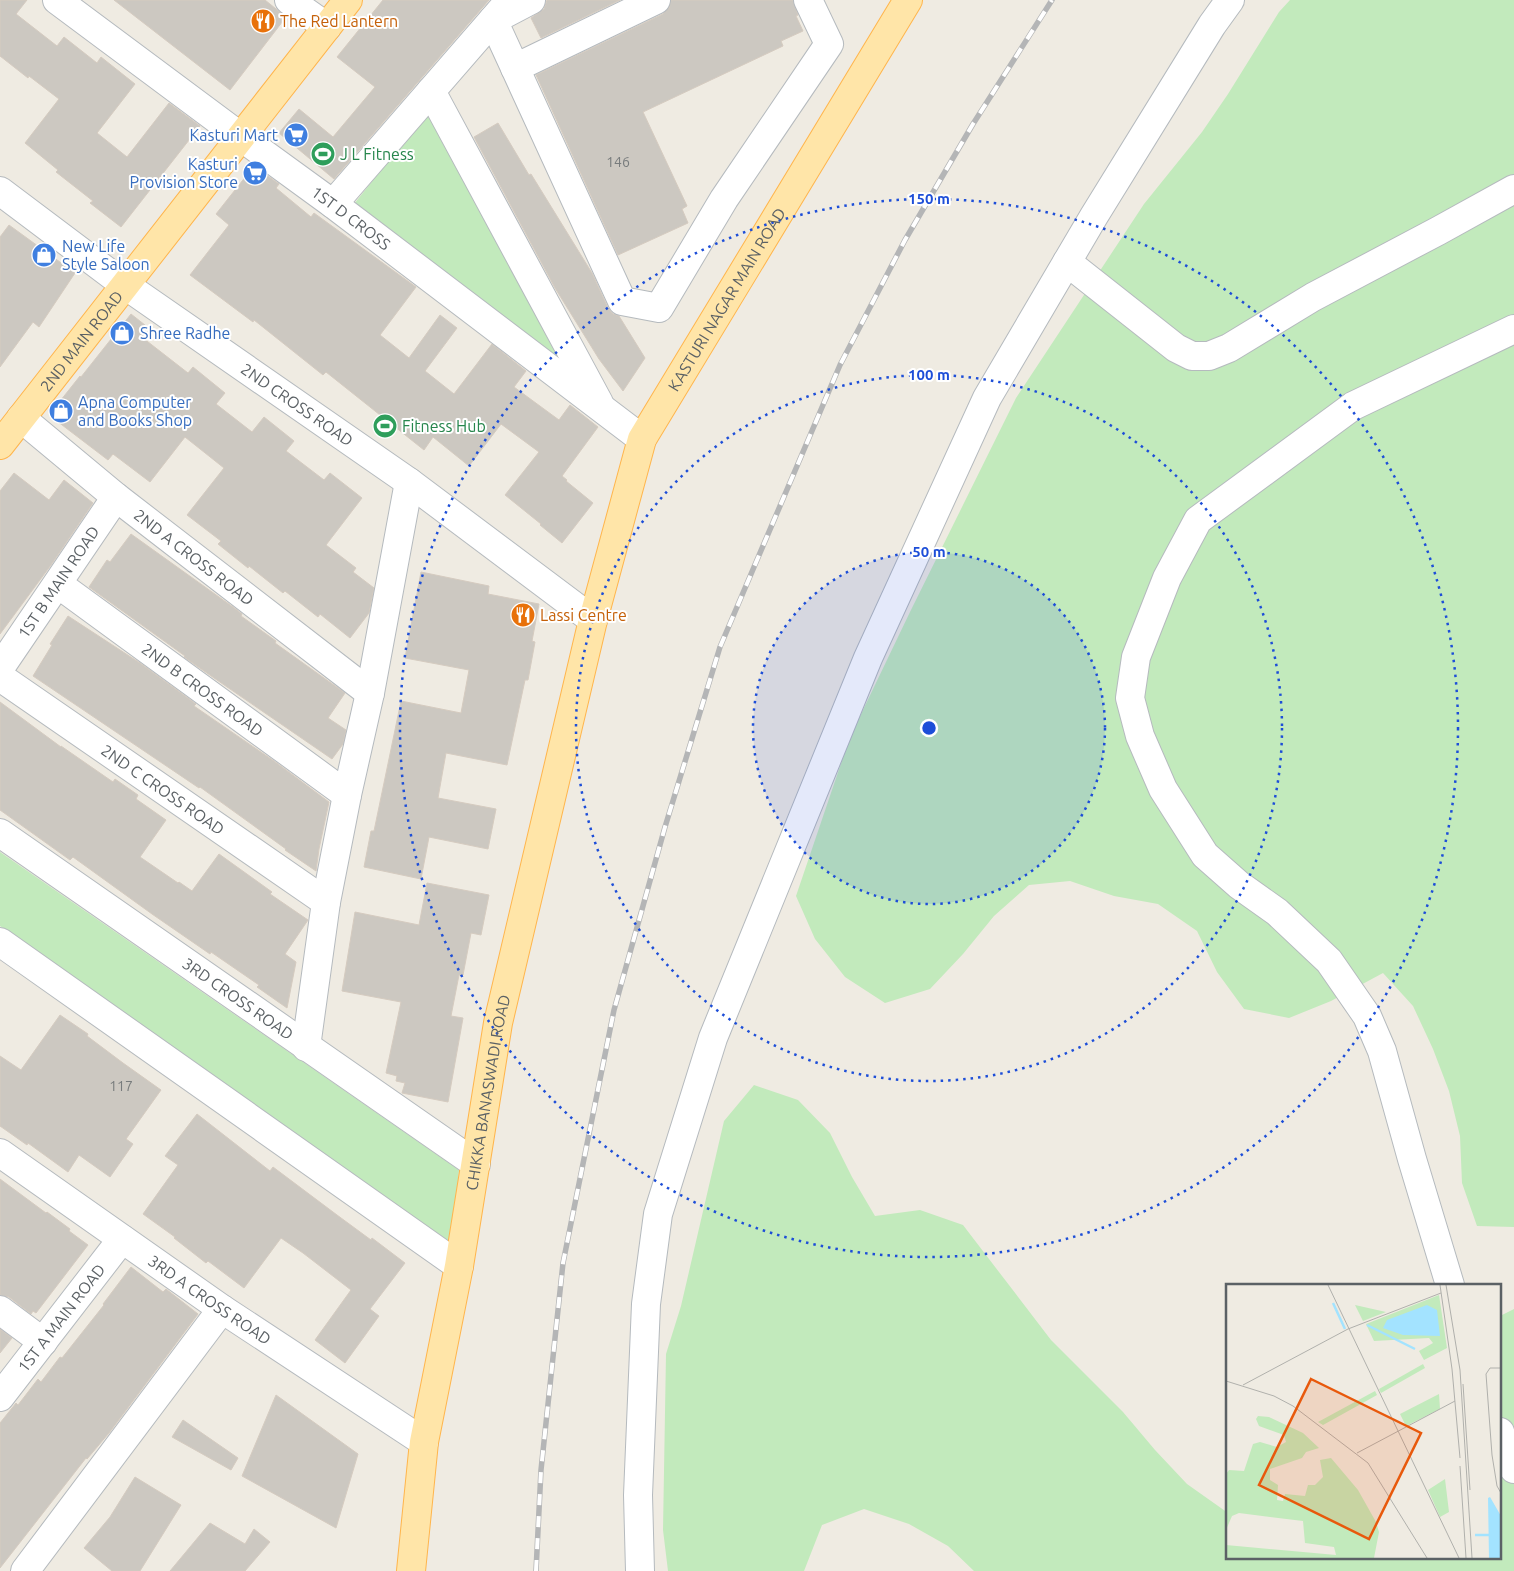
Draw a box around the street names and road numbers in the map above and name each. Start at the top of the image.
street label: 1ST D CROSS [308,182,394,253]
street label: KASTURI NAGAR MAIN ROAD [664,205,789,394]
street label: 2ND MAIN ROAD [36,287,126,395]
street label: 2ND CROSS ROAD [238,359,357,449]
street label: 2ND A CROSS ROAD [131,505,257,609]
street label: 1ST B MAIN ROAD [14,523,103,641]
street label: 2ND B CROSS ROAD [138,639,267,740]
street label: 2ND C CROSS ROAD [98,741,228,838]
street label: 3RD CROSS ROAD [179,954,297,1043]
street label: CHIKKA BANASWADI ROAD [462,993,513,1192]
street label: 3RD A CROSS ROAD [145,1251,275,1348]
street label: 1ST A MAIN ROAD [14,1260,108,1375]

